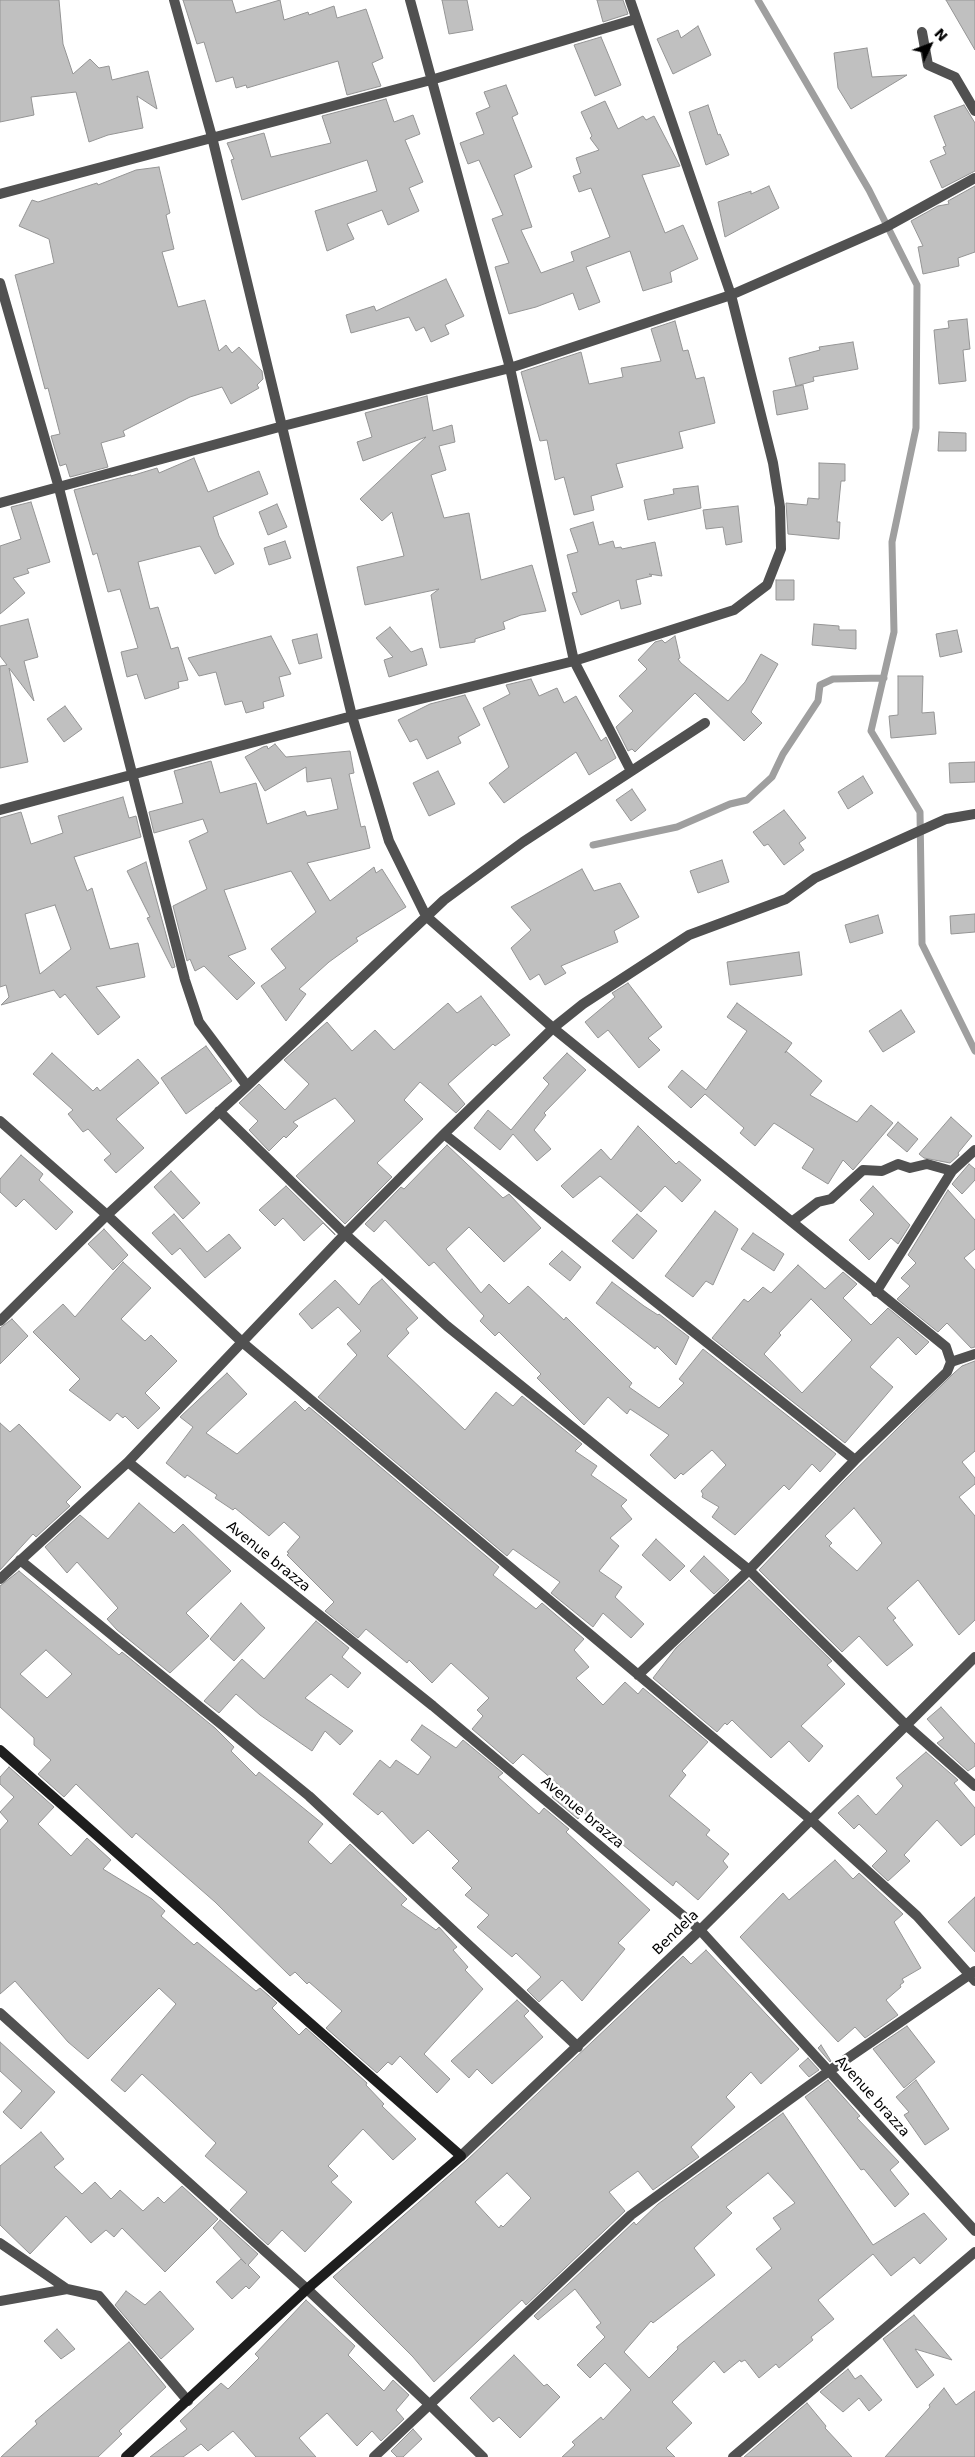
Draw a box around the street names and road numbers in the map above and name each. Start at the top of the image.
street label: Avenue brazza [223,1518,313,1596]
street label: Avenue brazza [537,1773,627,1853]
street label: Bendela [650,1907,702,1959]
street label: Avenue brazza [831,2053,913,2141]

